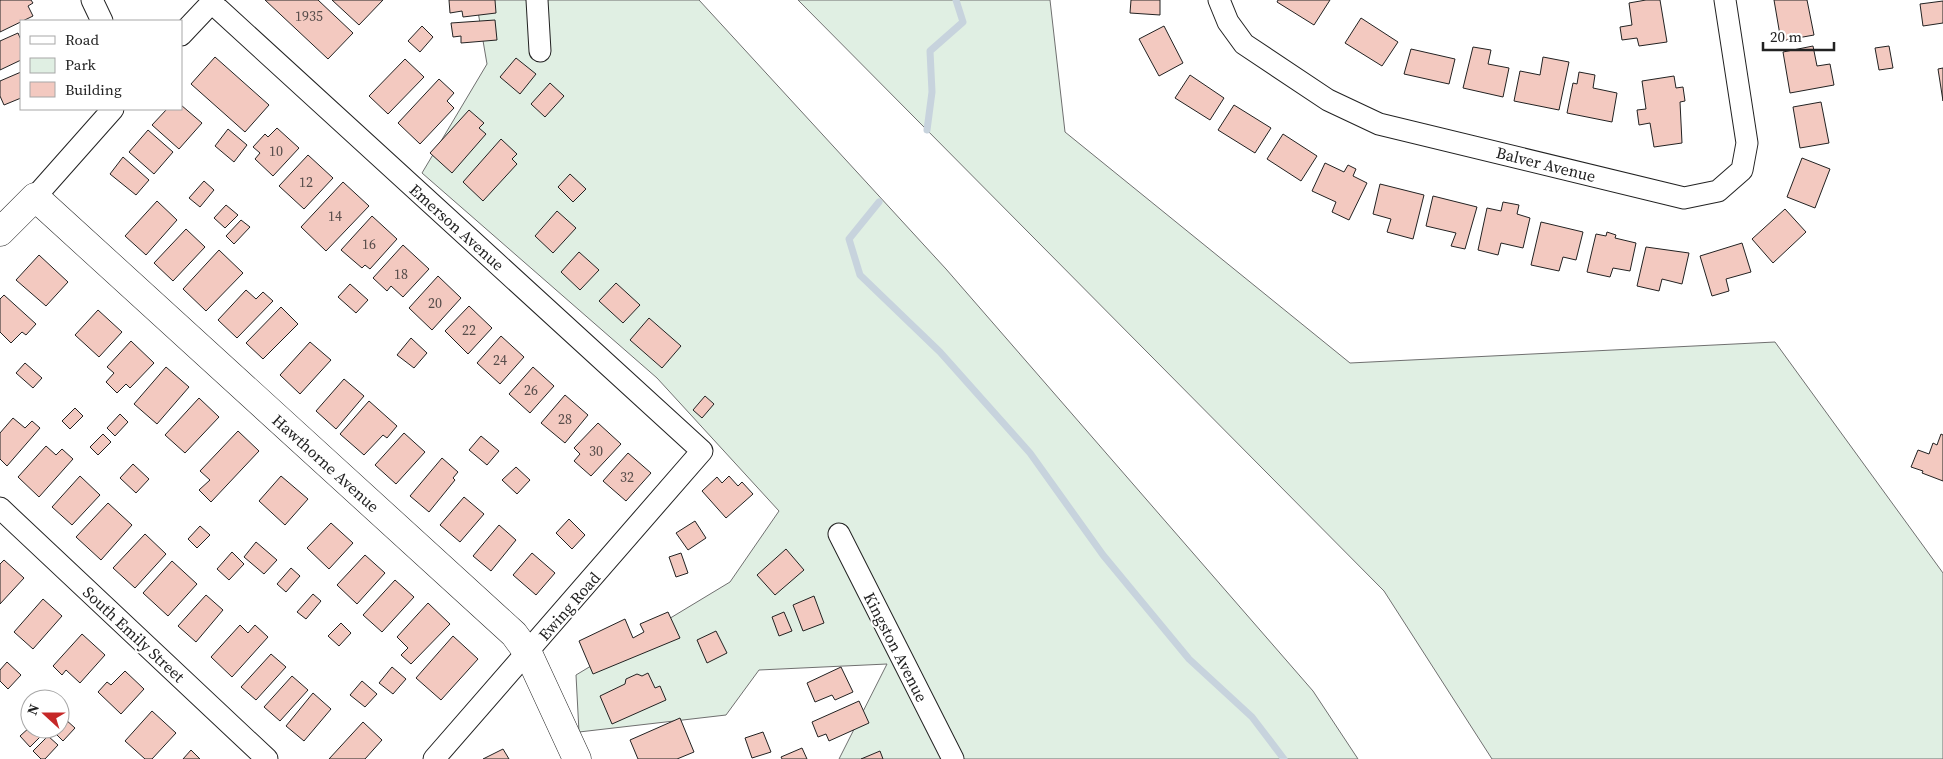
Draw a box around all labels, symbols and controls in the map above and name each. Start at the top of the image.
house number: 1935 [295,6,323,26]
legend [20,20,182,110]
scale bar [1763,20,1834,52]
text: 20 m [1770,26,1802,47]
text: Road [65,29,99,50]
text: Park [65,54,97,75]
text: Building [65,79,122,100]
house number: 10 [269,141,283,161]
street label: Balver Avenue [1494,141,1598,187]
house number: 12 [299,172,313,192]
street label: Emerson Avenue [405,179,509,275]
house number: 14 [328,206,342,226]
house number: 16 [362,234,376,254]
house number: 18 [394,264,408,284]
house number: 20 [428,293,442,313]
house number: 22 [462,320,476,340]
house number: 24 [493,350,507,370]
house number: 26 [524,380,538,400]
street label: Hawthorne Avenue [268,409,384,517]
house number: 28 [558,409,572,429]
house number: 30 [589,441,603,461]
house number: 32 [620,467,634,487]
street label: Ewing Road [533,567,605,645]
street label: South Emily Street [78,581,190,687]
street label: Kingston Avenue [859,588,933,706]
north arrow [20,689,70,739]
text: N [22,701,44,718]

